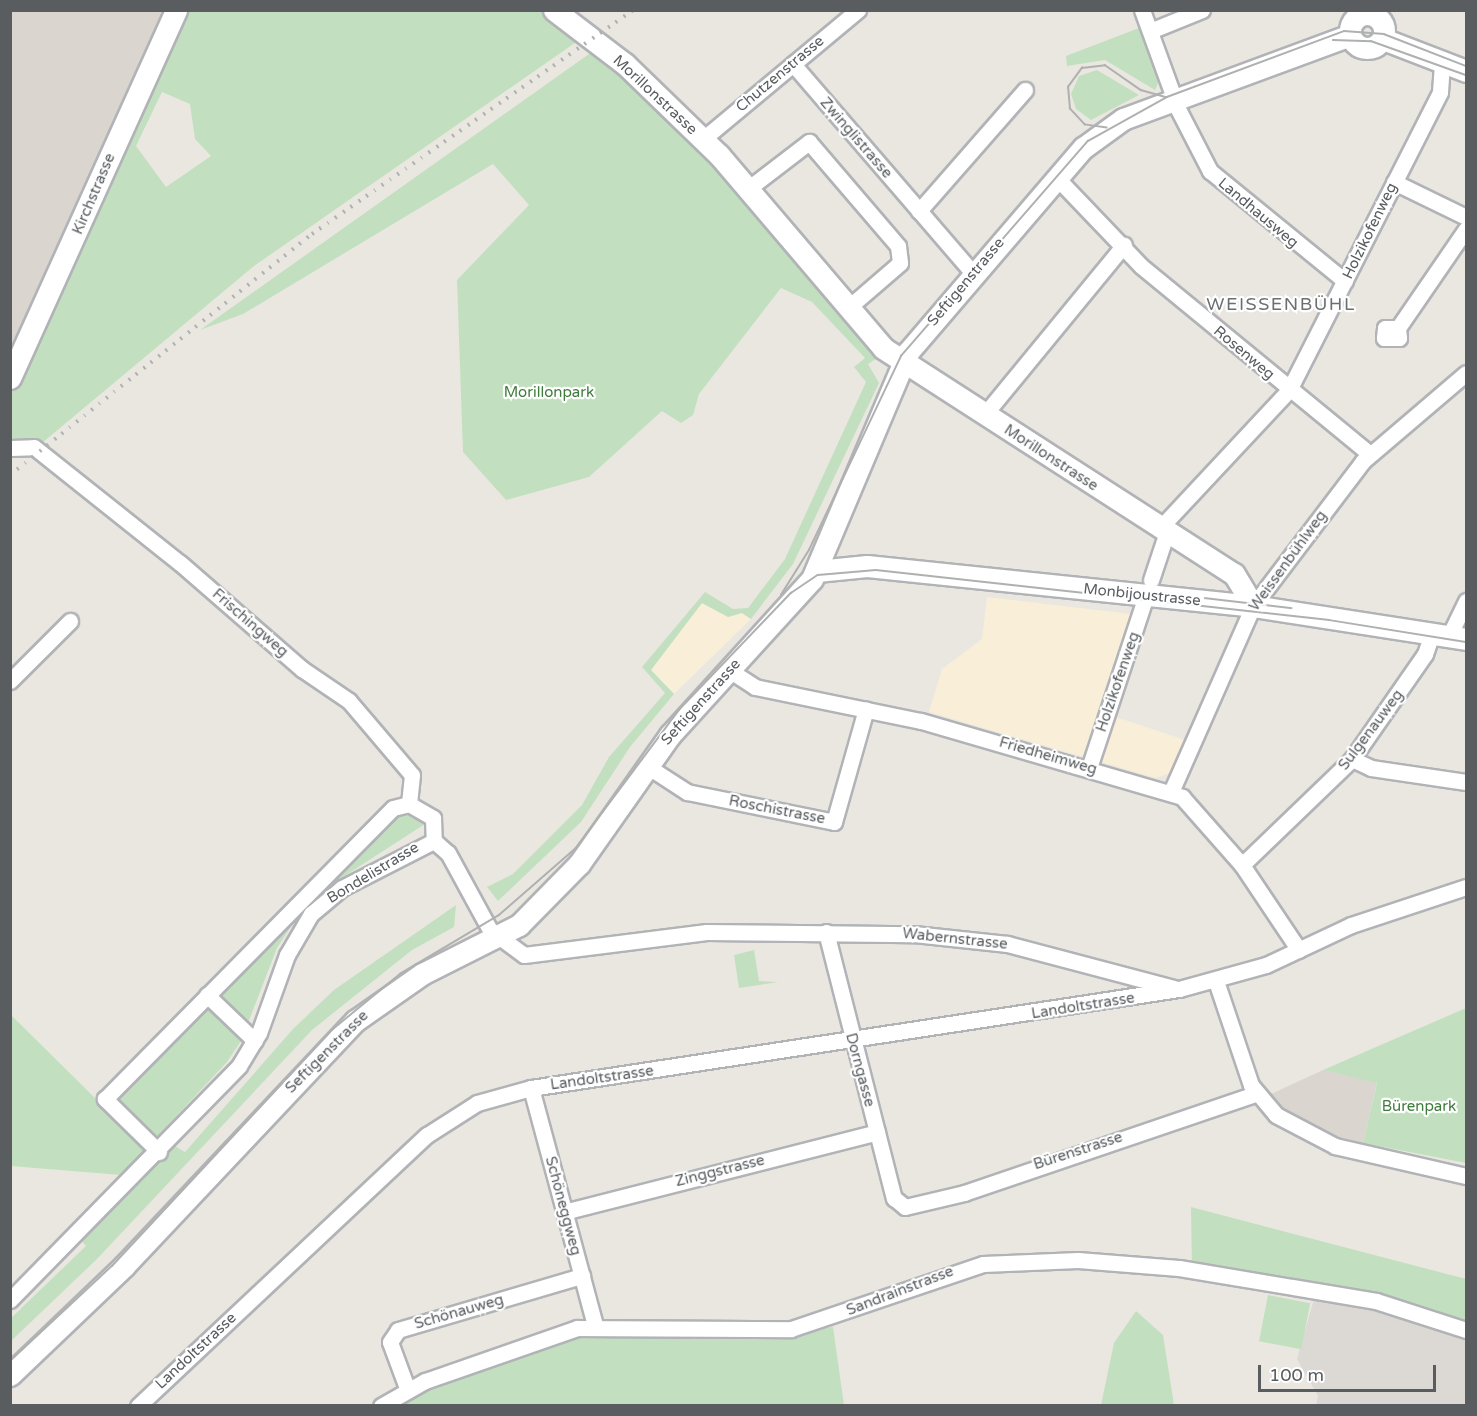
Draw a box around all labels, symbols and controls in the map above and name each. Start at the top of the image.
street label: Chutzenstrasse [732,32,828,116]
street label: Morillonstrasse [609,51,701,139]
street label: Zwinglistrasse [816,94,896,182]
street label: Kirchstrasse [69,151,119,237]
street label: Landhausweg [1214,174,1302,252]
street label: Holzikofenweg [1339,180,1401,282]
street label: Seftigenstrasse [924,234,1008,330]
district label: WEISSENBÜHL [1206,293,1356,315]
street label: Rosenweg [1210,322,1278,384]
park label: Morillonpark [504,384,594,402]
street label: Morillonstrasse [1001,421,1101,495]
street label: Weissenbühlweg [1245,507,1331,615]
street label: Monbijoustrasse [1083,580,1201,610]
street label: Frischingweg [208,585,292,661]
street label: Holzikofenweg [1092,630,1144,734]
street label: Seftigenstrasse [658,655,744,749]
street label: Sulgenauweg [1335,686,1407,774]
street label: Friedheimweg [997,733,1099,779]
street label: Roschistrasse [727,792,827,828]
street label: Bondelistrasse [324,839,422,907]
street label: Wabernstrasse [901,925,1009,953]
street label: Landoltstrasse [1030,989,1136,1023]
street label: Seftigenstrasse [282,1007,372,1097]
street label: Dorngasse [842,1031,878,1109]
street label: Landoltstrasse [549,1062,655,1094]
park label: Bürenpark [1382,1098,1456,1116]
street label: Bürenstrasse [1031,1128,1125,1174]
street label: Zinggstrasse [674,1151,766,1191]
street label: Schöneggweg [541,1155,585,1257]
street label: Sandrainstrasse [844,1262,956,1320]
street label: Schönauweg [412,1291,506,1333]
street label: Landoltstrasse [152,1309,240,1393]
scale bar [1261,1353,1440,1391]
text: 100 m [1269,1364,1324,1386]

